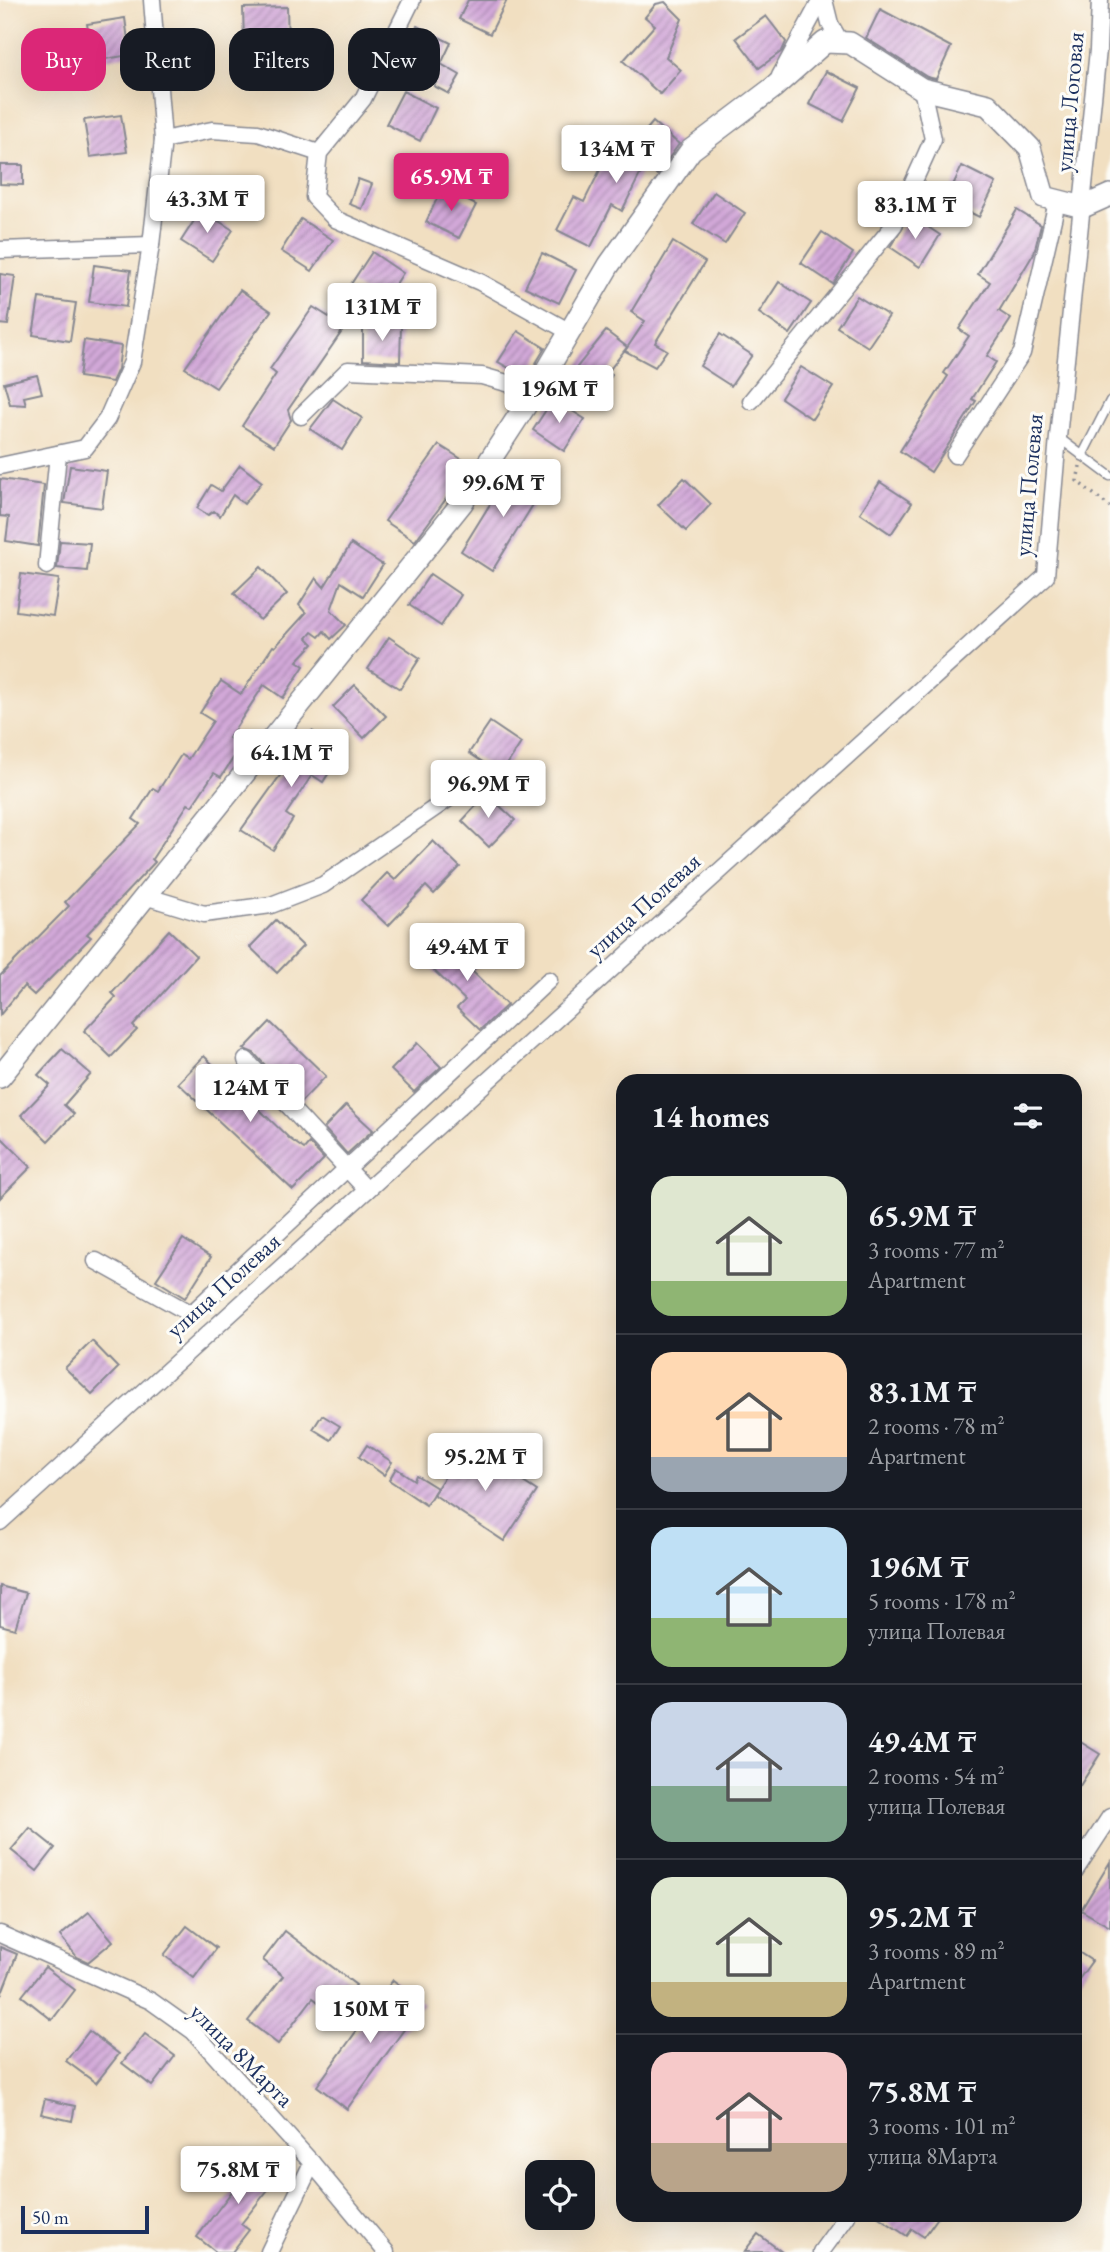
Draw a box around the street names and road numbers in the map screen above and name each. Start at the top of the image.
street label: улица Логовая [1047,30,1091,173]
street label: улица Полевая [1006,412,1050,558]
street label: улица Полевая [579,845,707,964]
street label: улица Полевая [159,1225,287,1344]
street label: улица 8Марта [183,1996,301,2114]

